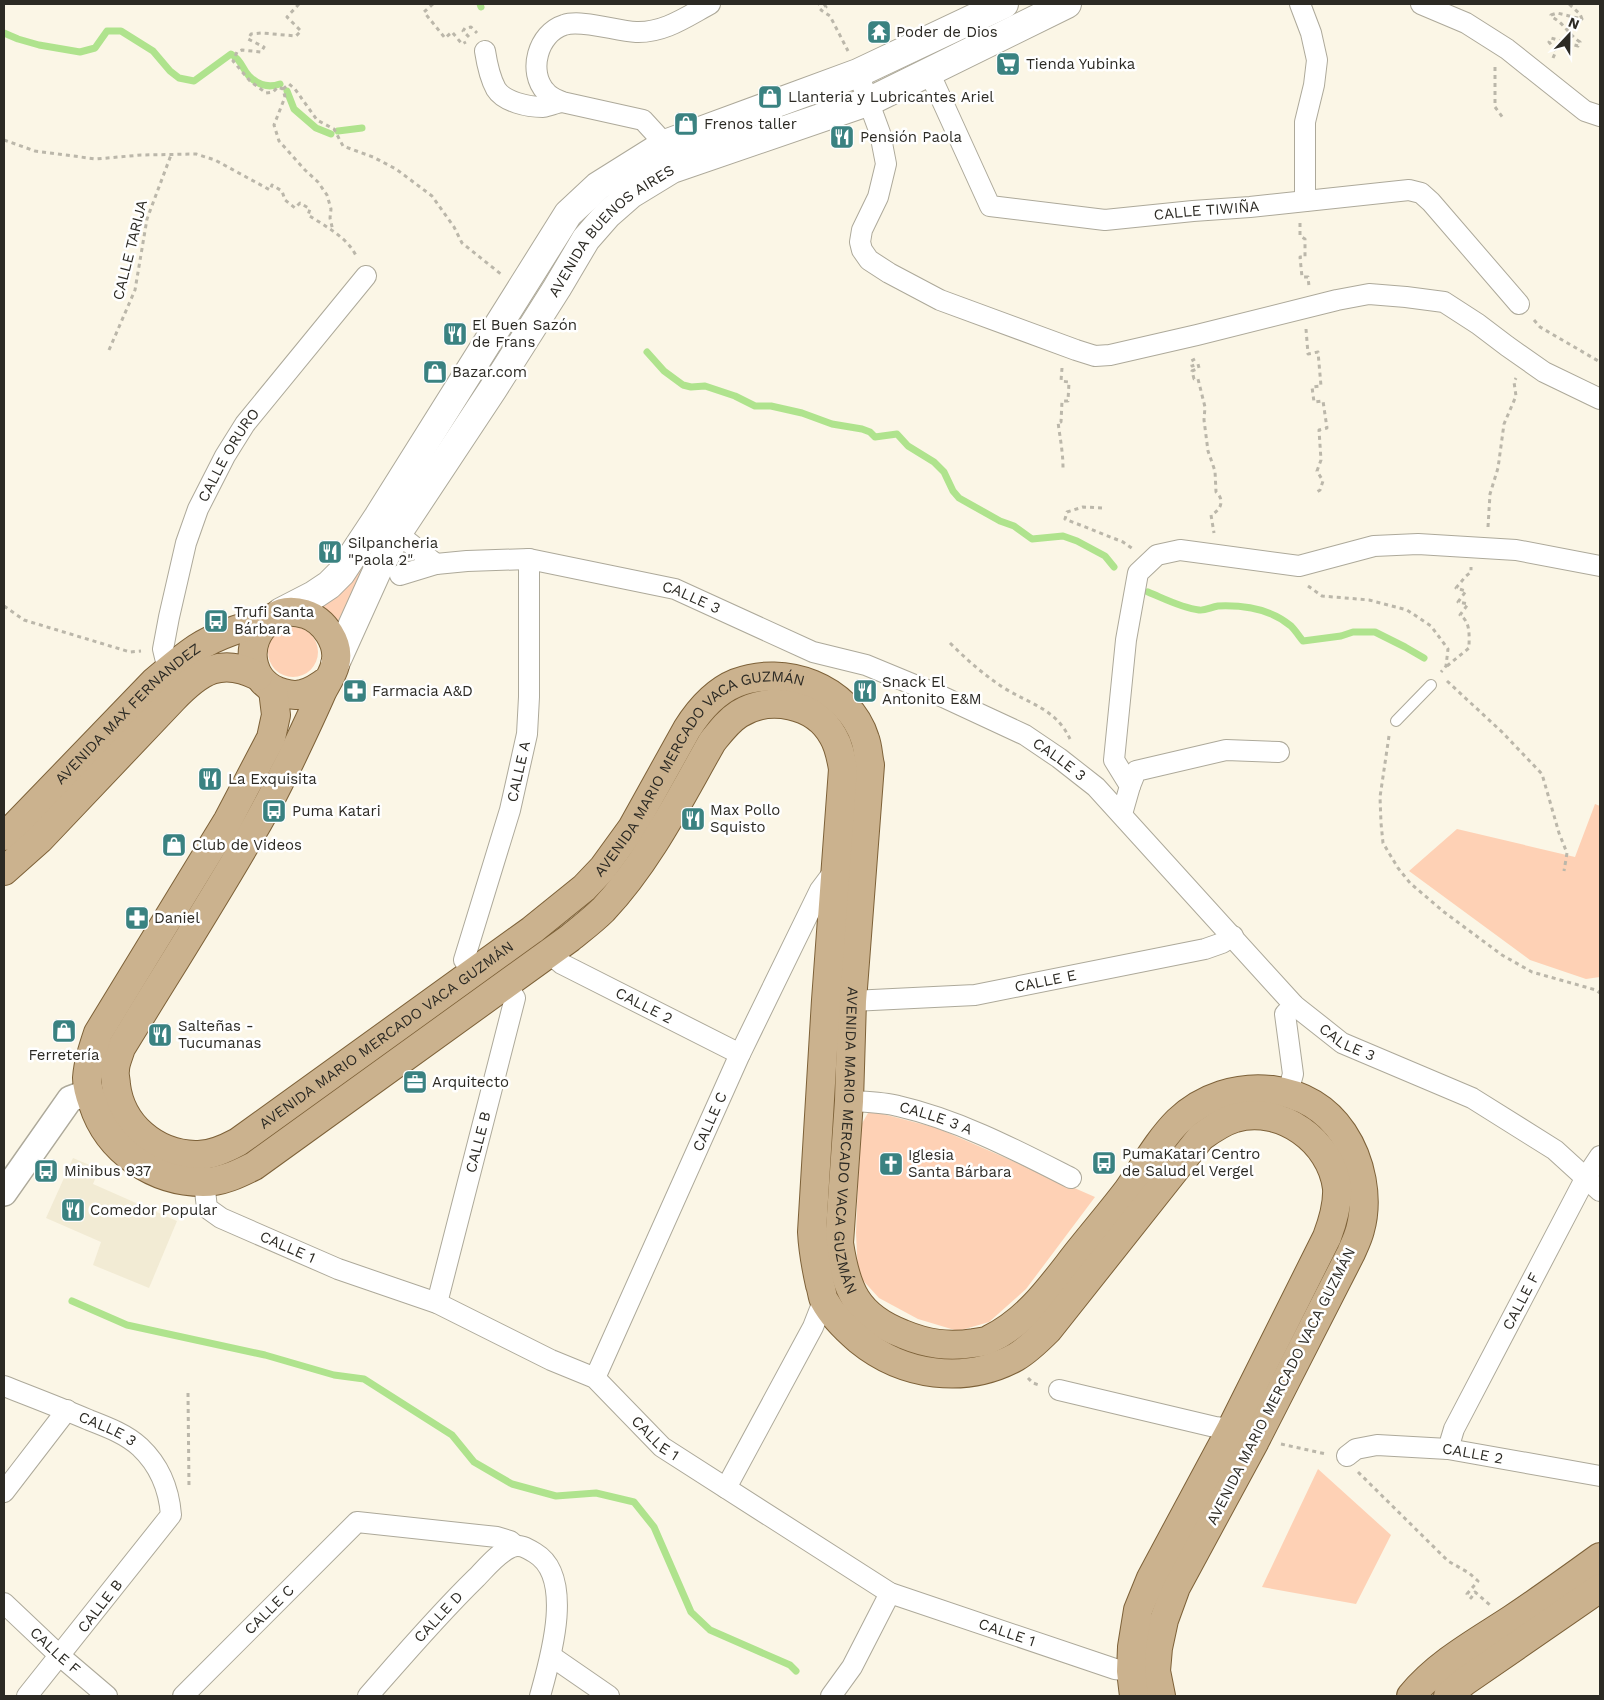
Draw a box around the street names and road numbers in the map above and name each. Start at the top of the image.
street label: AVENIDA BUENOS AIRES [545,161,678,300]
street label: CALLE TIWIÑA [1153,197,1260,224]
street label: CALLE TARIJA [109,198,151,302]
street label: CALLE ORURO [194,405,263,505]
street label: CALLE 3 [661,578,723,618]
street label: AVENIDA MAX FERNANDEZ [51,639,204,788]
street label: AVENIDA MARIO MERCADO VACA GUZMÁN [591,667,807,880]
street label: CALLE 3 [1029,734,1090,785]
street label: CALLE A [503,739,534,804]
street label: AVENIDA MARIO MERCADO VACA GUZMÁN [256,937,517,1133]
street label: CALLE E [1013,966,1078,996]
street label: CALLE 2 [613,984,676,1027]
street label: AVENIDA MARIO MERCADO VACA GUZMÁN [830,986,862,1297]
street label: CALLE 3 [1316,1019,1378,1065]
street label: CALLE C [689,1089,731,1154]
street label: CALLE 3 A [897,1098,975,1139]
street label: CALLE B [462,1110,495,1175]
street label: CALLE 1 [257,1227,318,1267]
street label: AVENIDA MARIO MERCADO VACA GUZMÁN [1203,1244,1359,1528]
street label: CALLE F [1499,1270,1543,1333]
street label: CALLE 3 [76,1408,140,1450]
street label: CALLE 1 [628,1412,682,1464]
street label: CALLE 2 [1442,1440,1505,1468]
street label: CALLE B [74,1576,126,1636]
street label: CALLE C [241,1581,298,1638]
street label: CALLE D [410,1587,467,1646]
street label: CALLE 1 [976,1615,1037,1650]
street label: CALLE F [26,1623,84,1678]

